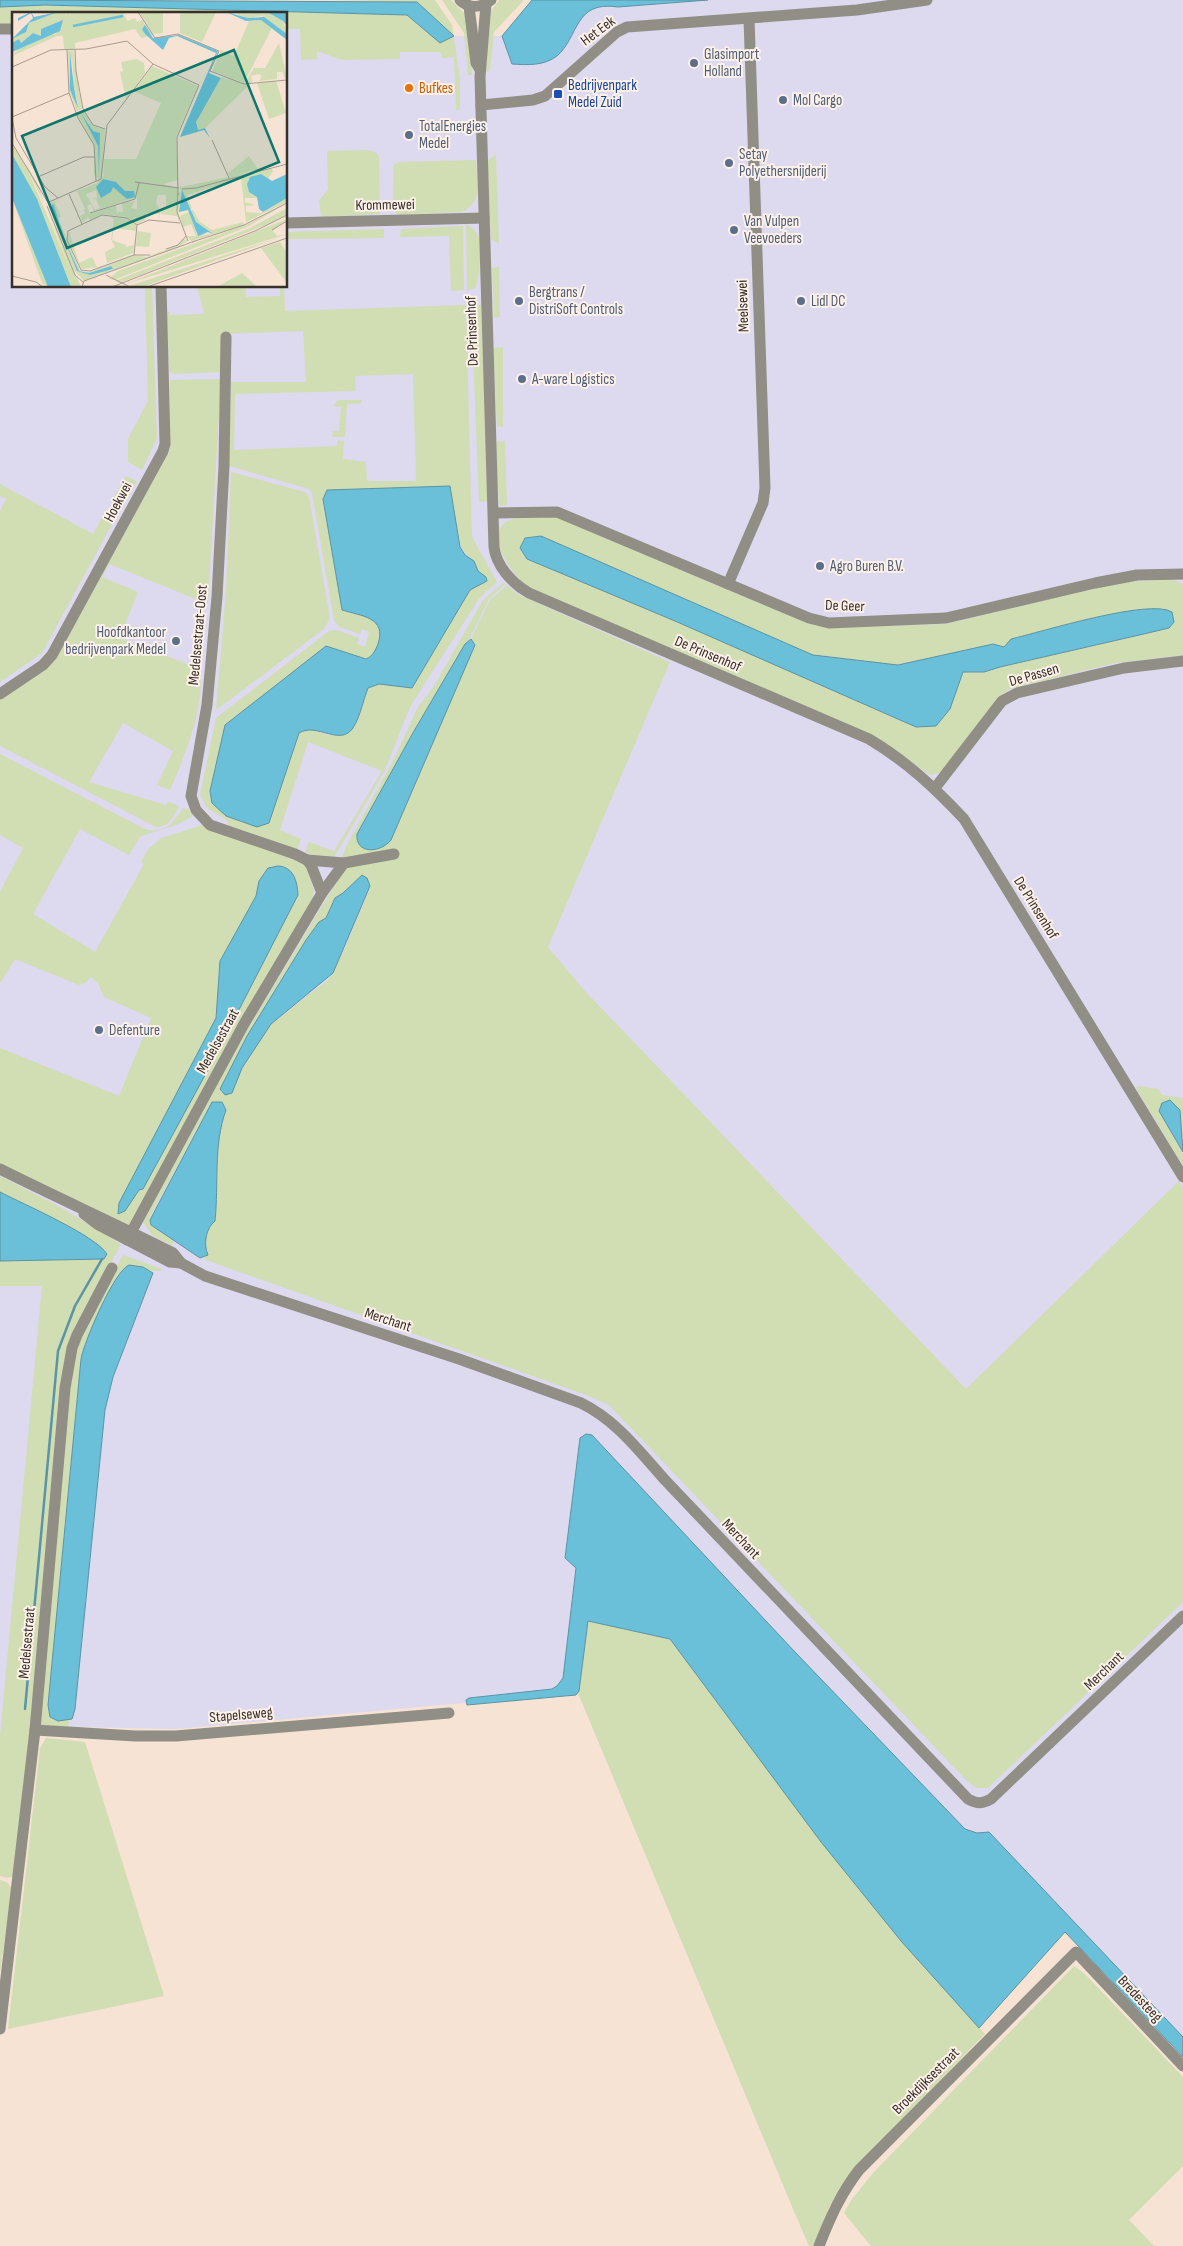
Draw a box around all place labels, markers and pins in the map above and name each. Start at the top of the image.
place label: Glasimport Holland [704,45,760,81]
marker: Glasimport Holland [688,57,700,69]
place label: Bedrijvenpark Medel Zuid [568,76,637,112]
place label: Bufkes [419,79,453,98]
marker: Bufkes [403,82,415,94]
marker: Bedrijvenpark Medel Zuid [552,88,564,100]
place label: Mol Cargo [793,91,842,110]
marker: Mol Cargo [777,94,789,106]
place label: TotalEnergies Medel [419,117,486,153]
marker: TotalEnergies Medel [403,129,415,141]
place label: Setay Polyethersnijderij [739,145,827,181]
marker: Setay Polyethersnijderij [723,157,735,169]
place label: Van Vulpen Veevoeders [744,212,802,248]
marker: Van Vulpen Veevoeders [728,224,740,236]
place label: Bergtrans / DistriSoft Controls [529,283,623,319]
place label: Lidl DC [811,292,845,311]
marker: Bergtrans / DistriSoft Controls [513,295,525,307]
marker: Lidl DC [795,295,807,307]
place label: A-ware Logistics [531,370,615,389]
marker: A-ware Logistics [516,373,528,385]
place label: Agro Buren B.V. [829,557,904,576]
marker: Agro Buren B.V. [814,560,826,572]
place label: Hoofdkantoor bedrijvenpark Medel [65,623,167,659]
marker: Hoofdkantoor bedrijvenpark Medel [170,635,182,647]
place label: Defenture [109,1021,160,1040]
marker: Defenture [93,1024,105,1036]

